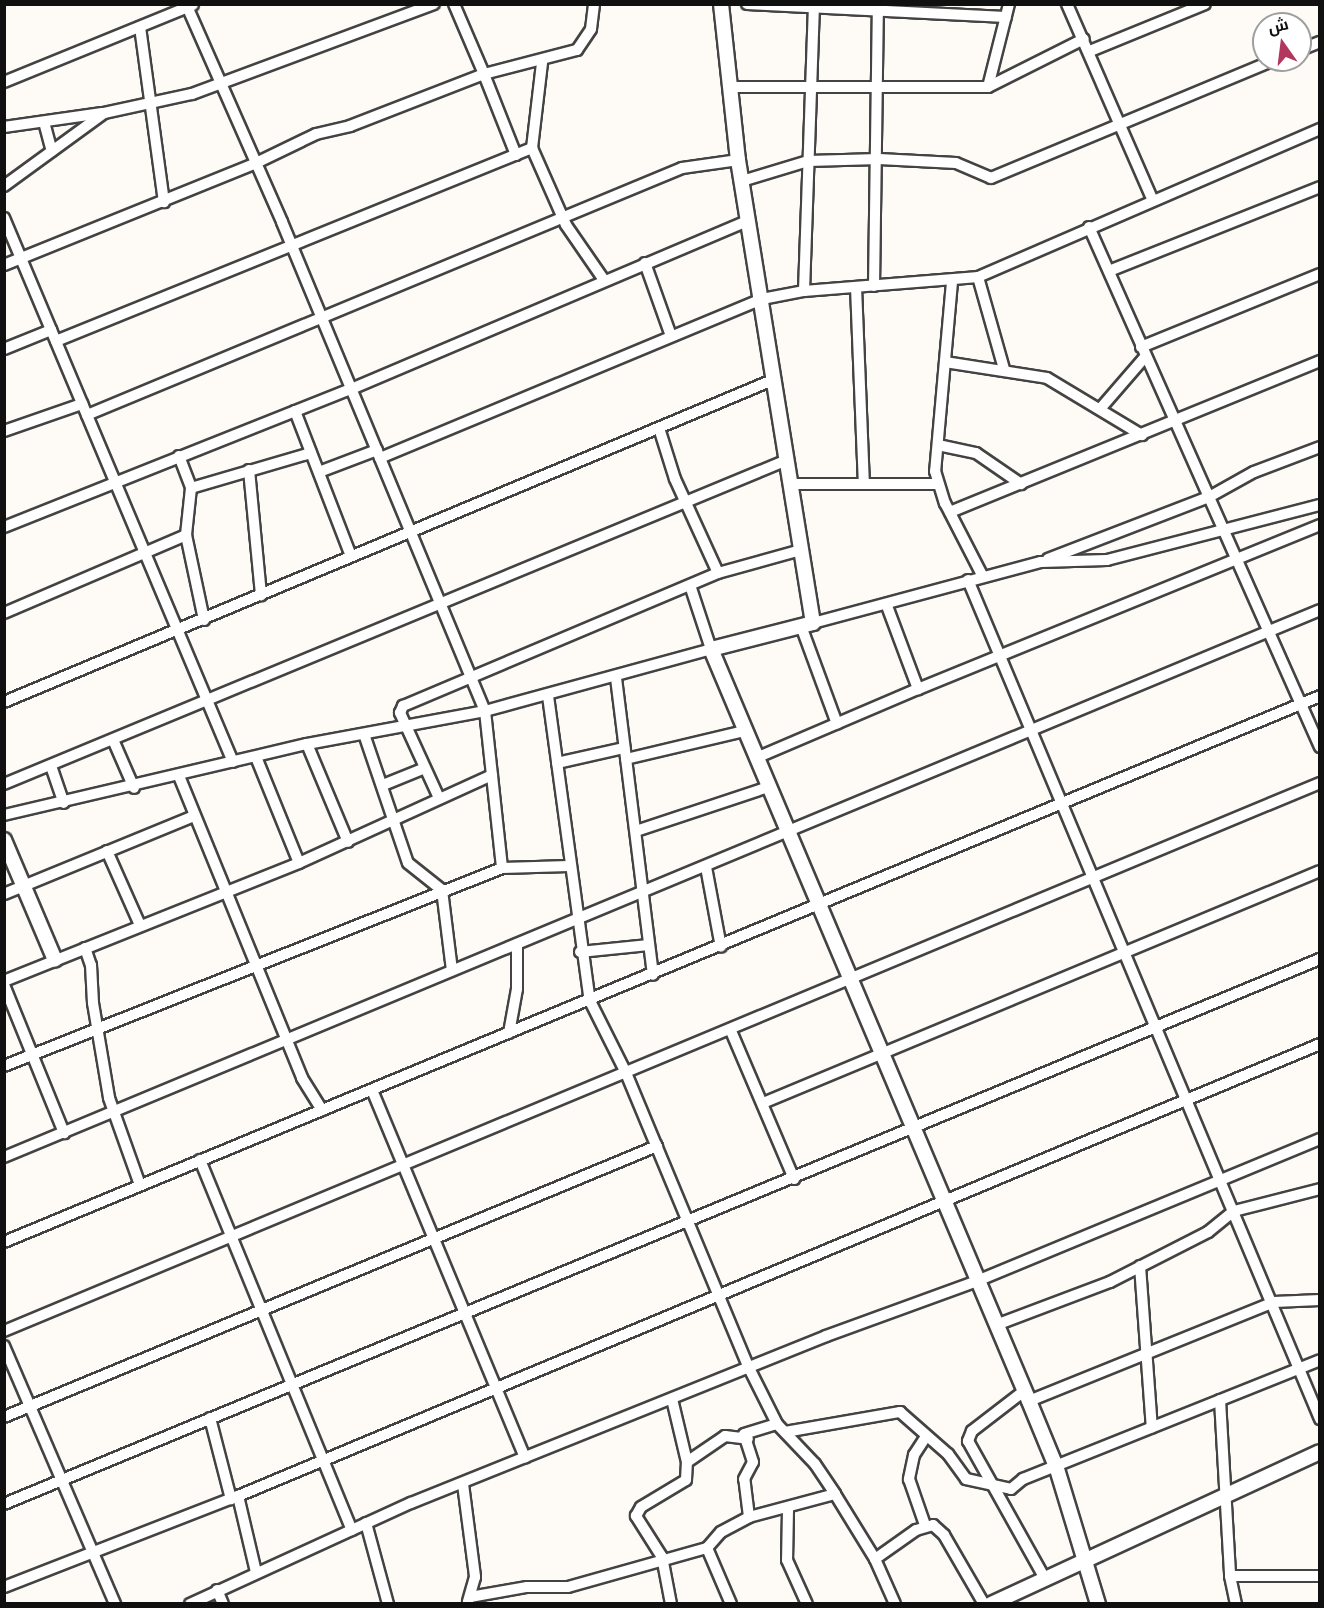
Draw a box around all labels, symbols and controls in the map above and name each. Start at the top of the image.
north arrow [1252,12,1312,72]
text: ش [1266,14,1290,38]

